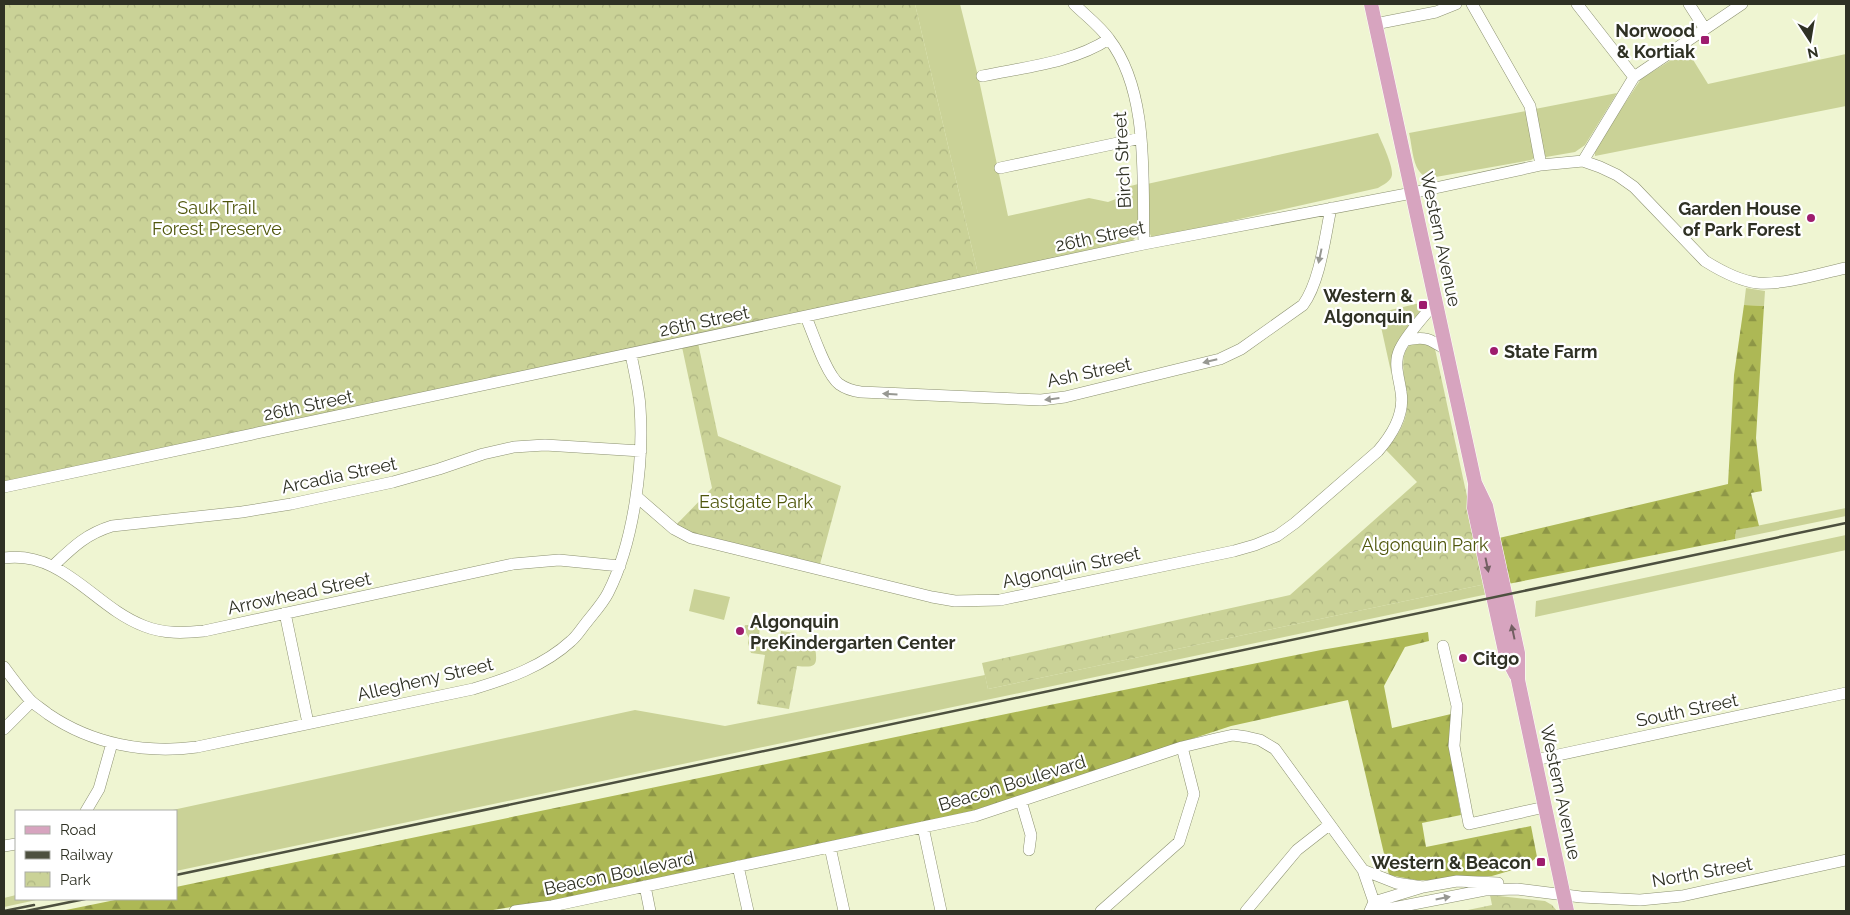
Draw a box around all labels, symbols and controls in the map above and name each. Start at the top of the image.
north arrow [1785,15,1835,65]
place label: Norwood & Kortiak [1615,20,1696,62]
marker: Norwood & Kortiak [1699,34,1711,46]
text: N [1806,44,1820,62]
street label: Birch Street [1109,111,1135,209]
street label: Western Avenue [1416,170,1466,309]
park label: Sauk Trail Forest Preserve [152,197,282,239]
place label: Garden House of Park Forest [1678,198,1801,240]
marker: Garden House of Park Forest [1805,212,1817,224]
street label: 26th Street [1053,216,1147,256]
one-way arrow [1316,248,1324,264]
place label: Western & Algonquin [1323,285,1413,327]
marker: Western & Algonquin [1417,299,1429,311]
street label: 26th Street [657,301,751,341]
place label: State Farm [1504,341,1597,362]
marker: State Farm [1488,345,1500,357]
street label: Ash Street [1045,353,1133,391]
one-way arrow [1203,357,1218,365]
street label: 26th Street [261,385,355,425]
one-way arrow [882,389,898,397]
one-way arrow [1044,395,1060,403]
street label: Arcadia Street [279,453,399,497]
park label: Eastgate Park [699,491,813,512]
park label: Algonquin Park [1362,534,1489,555]
street label: Algonquin Street [1000,542,1142,592]
one-way arrow [1483,557,1491,573]
street label: Arrowhead Street [225,568,373,618]
place label: Algonquin PreKindergarten Center [750,611,955,653]
marker: Algonquin PreKindergarten Center [734,625,746,637]
one-way arrow [1509,625,1517,640]
place label: Citgo [1473,648,1519,669]
marker: Citgo [1457,652,1469,664]
street label: Allegheny Street [355,653,495,705]
street label: South Street [1634,689,1740,731]
street label: Western Avenue [1536,723,1586,862]
street label: Beacon Boulevard [936,751,1088,815]
legend [15,810,178,900]
text: Road [60,821,96,839]
text: Railway [60,846,113,864]
street label: Beacon Boulevard [542,847,696,899]
place label: Western & Beacon [1372,852,1531,873]
street label: North Street [1650,853,1754,891]
marker: Western & Beacon [1535,856,1547,868]
text: Park [60,871,91,889]
one-way arrow [1436,894,1451,902]

